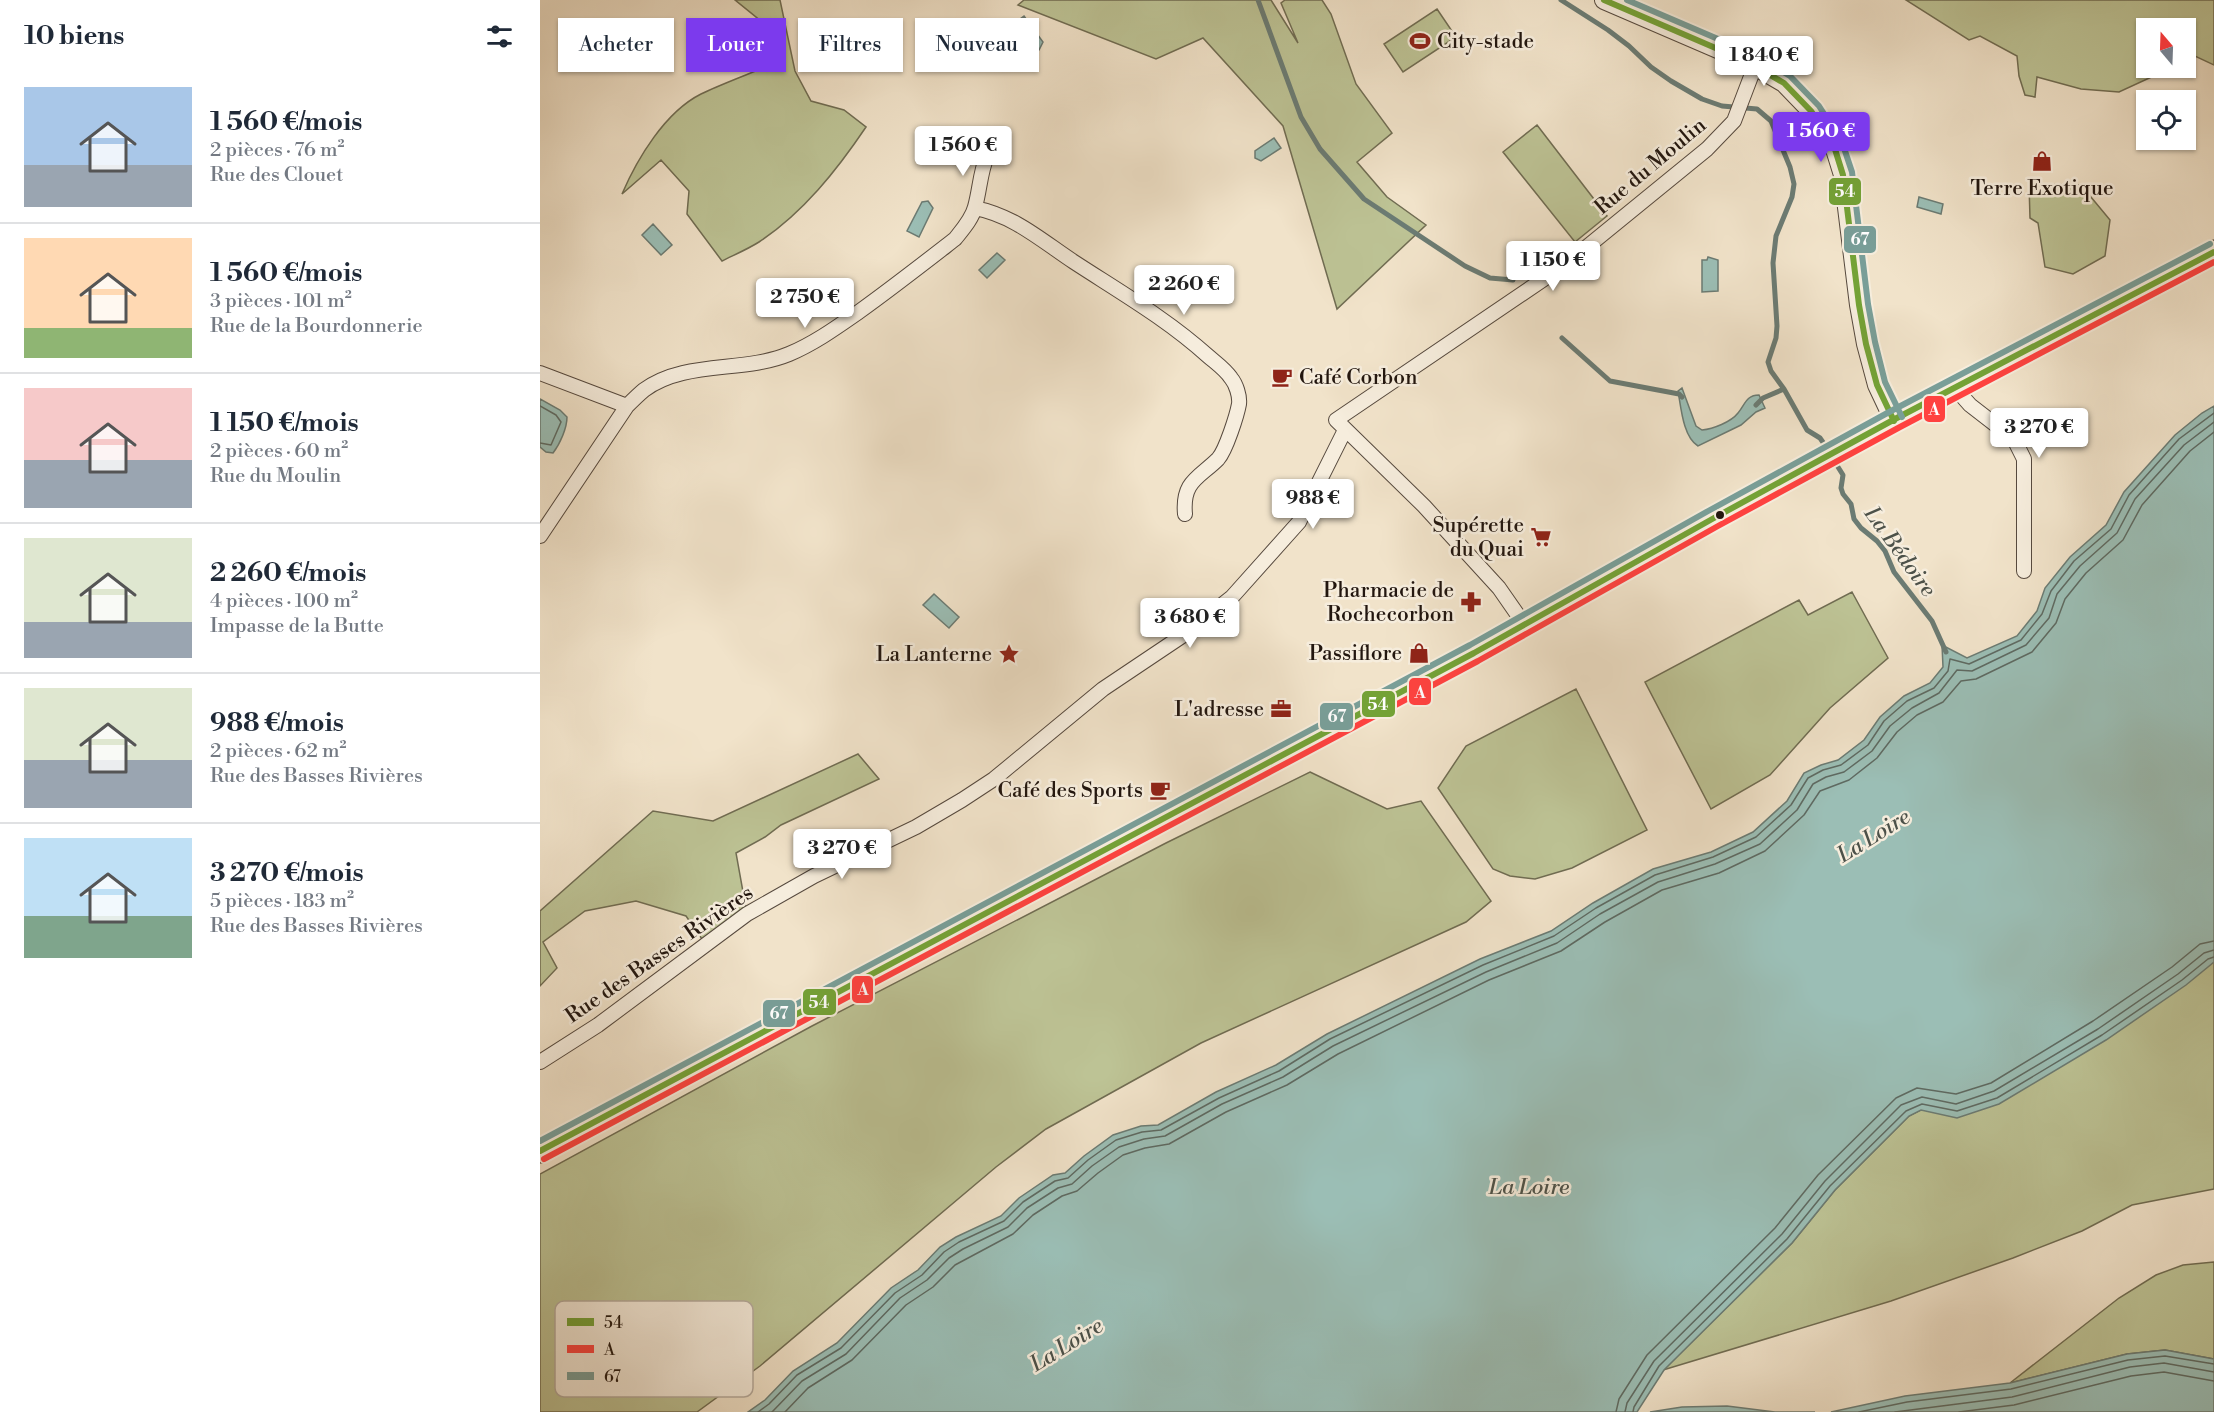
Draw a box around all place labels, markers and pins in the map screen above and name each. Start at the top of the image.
sports icon: City-stade [1408,29,1432,53]
place label: City-stade [1437,29,1534,55]
pin: 1 840 € [1709,36,1819,87]
pin: 1 560 € [1766,112,1876,163]
pin: 1 560 € [908,126,1018,177]
shop icon: Terre Exotique [2030,149,2054,173]
place label: Terre Exotique [1971,176,2114,202]
pin: 1 150 € [1498,241,1608,292]
pin: 2 260 € [1129,265,1239,316]
pin: 2 750 € [750,278,860,329]
cafe icon: Café Corbon [1270,365,1294,389]
place label: Café Corbon [1299,365,1418,391]
pin: 3 270 € [1984,408,2094,459]
pin: 988 € [1271,479,1355,530]
unlabelled marker [1714,509,1726,521]
place label: Supérette du Quai [1432,513,1524,563]
supermarket icon: Supérette du Quai [1529,525,1553,549]
place label: Pharmacie de Rochecorbon [1323,578,1454,628]
pharmacy icon: Pharmacie de Rochecorbon [1459,590,1483,614]
pin: 3 680 € [1135,598,1245,649]
place label: Passiflore [1309,641,1402,667]
shop icon: Passiflore [1407,641,1431,665]
place label: La Lanterne [876,642,992,668]
place icon: La Lanterne [997,642,1021,666]
place label: L'adresse [1174,697,1264,723]
office icon: L'adresse [1269,697,1293,721]
place label: Café des Sports [997,778,1143,804]
cafe icon: Café des Sports [1148,778,1172,802]
pin: 3 270 € [787,829,897,880]

